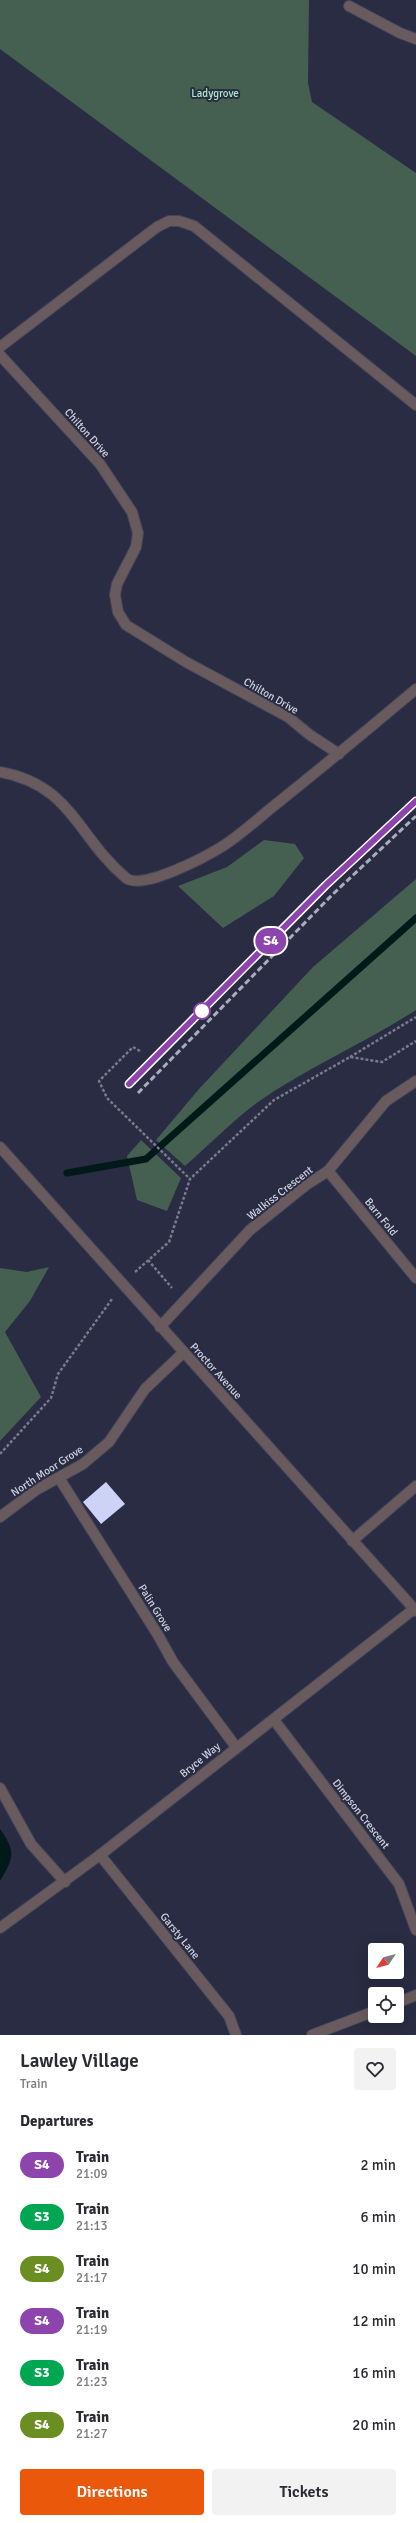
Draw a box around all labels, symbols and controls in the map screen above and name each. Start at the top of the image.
park label: Ladygrove [191,87,239,100]
street label: Chilton Drive [62,406,112,460]
street label: Chilton Drive [241,675,301,717]
line badge: S4 [253,928,289,954]
text: S4 [263,932,279,949]
unlabelled marker [193,1002,211,1020]
street label: Walkiss Crescent [245,1163,315,1223]
street label: Barn Fold [362,1195,400,1239]
street label: Proctor Avenue [187,1340,245,1402]
street label: North Moor Grove [8,1443,86,1499]
street label: Palin Grove [135,1582,175,1634]
street label: Bryce Way [177,1739,224,1780]
street label: Dimpson Crescent [330,1777,392,1852]
street label: Garsty Lane [157,1910,203,1962]
north arrow [368,1943,404,1979]
map controls [368,1943,404,2023]
button: locate [368,1987,404,2023]
button: heart [354,2048,396,2090]
text: Lawley Village [20,2049,139,2073]
text: Train [20,2076,48,2092]
text: Departures [20,2112,93,2130]
text: Train [76,2148,109,2166]
text: S4 [34,2156,50,2173]
text: 2 min [360,2156,396,2174]
text: 21:09 [76,2166,108,2182]
text: Train [76,2200,109,2218]
text: S3 [34,2208,50,2225]
text: 6 min [360,2208,396,2226]
text: 21:13 [76,2218,108,2234]
text: Train [76,2252,109,2270]
text: S4 [34,2260,50,2277]
text: 10 min [352,2260,396,2278]
text: 21:17 [76,2270,108,2286]
text: Train [76,2304,109,2322]
text: S4 [34,2312,50,2329]
text: 12 min [352,2312,396,2330]
text: 21:19 [76,2322,108,2338]
text: Train [76,2356,109,2374]
text: S3 [34,2364,50,2381]
text: 16 min [352,2364,396,2382]
text: 21:23 [76,2374,108,2390]
text: Train [76,2408,109,2426]
text: S4 [34,2416,50,2433]
text: 20 min [352,2416,396,2434]
text: 21:27 [76,2426,108,2442]
button: Directions [20,2469,204,2515]
button: Tickets [212,2469,396,2515]

